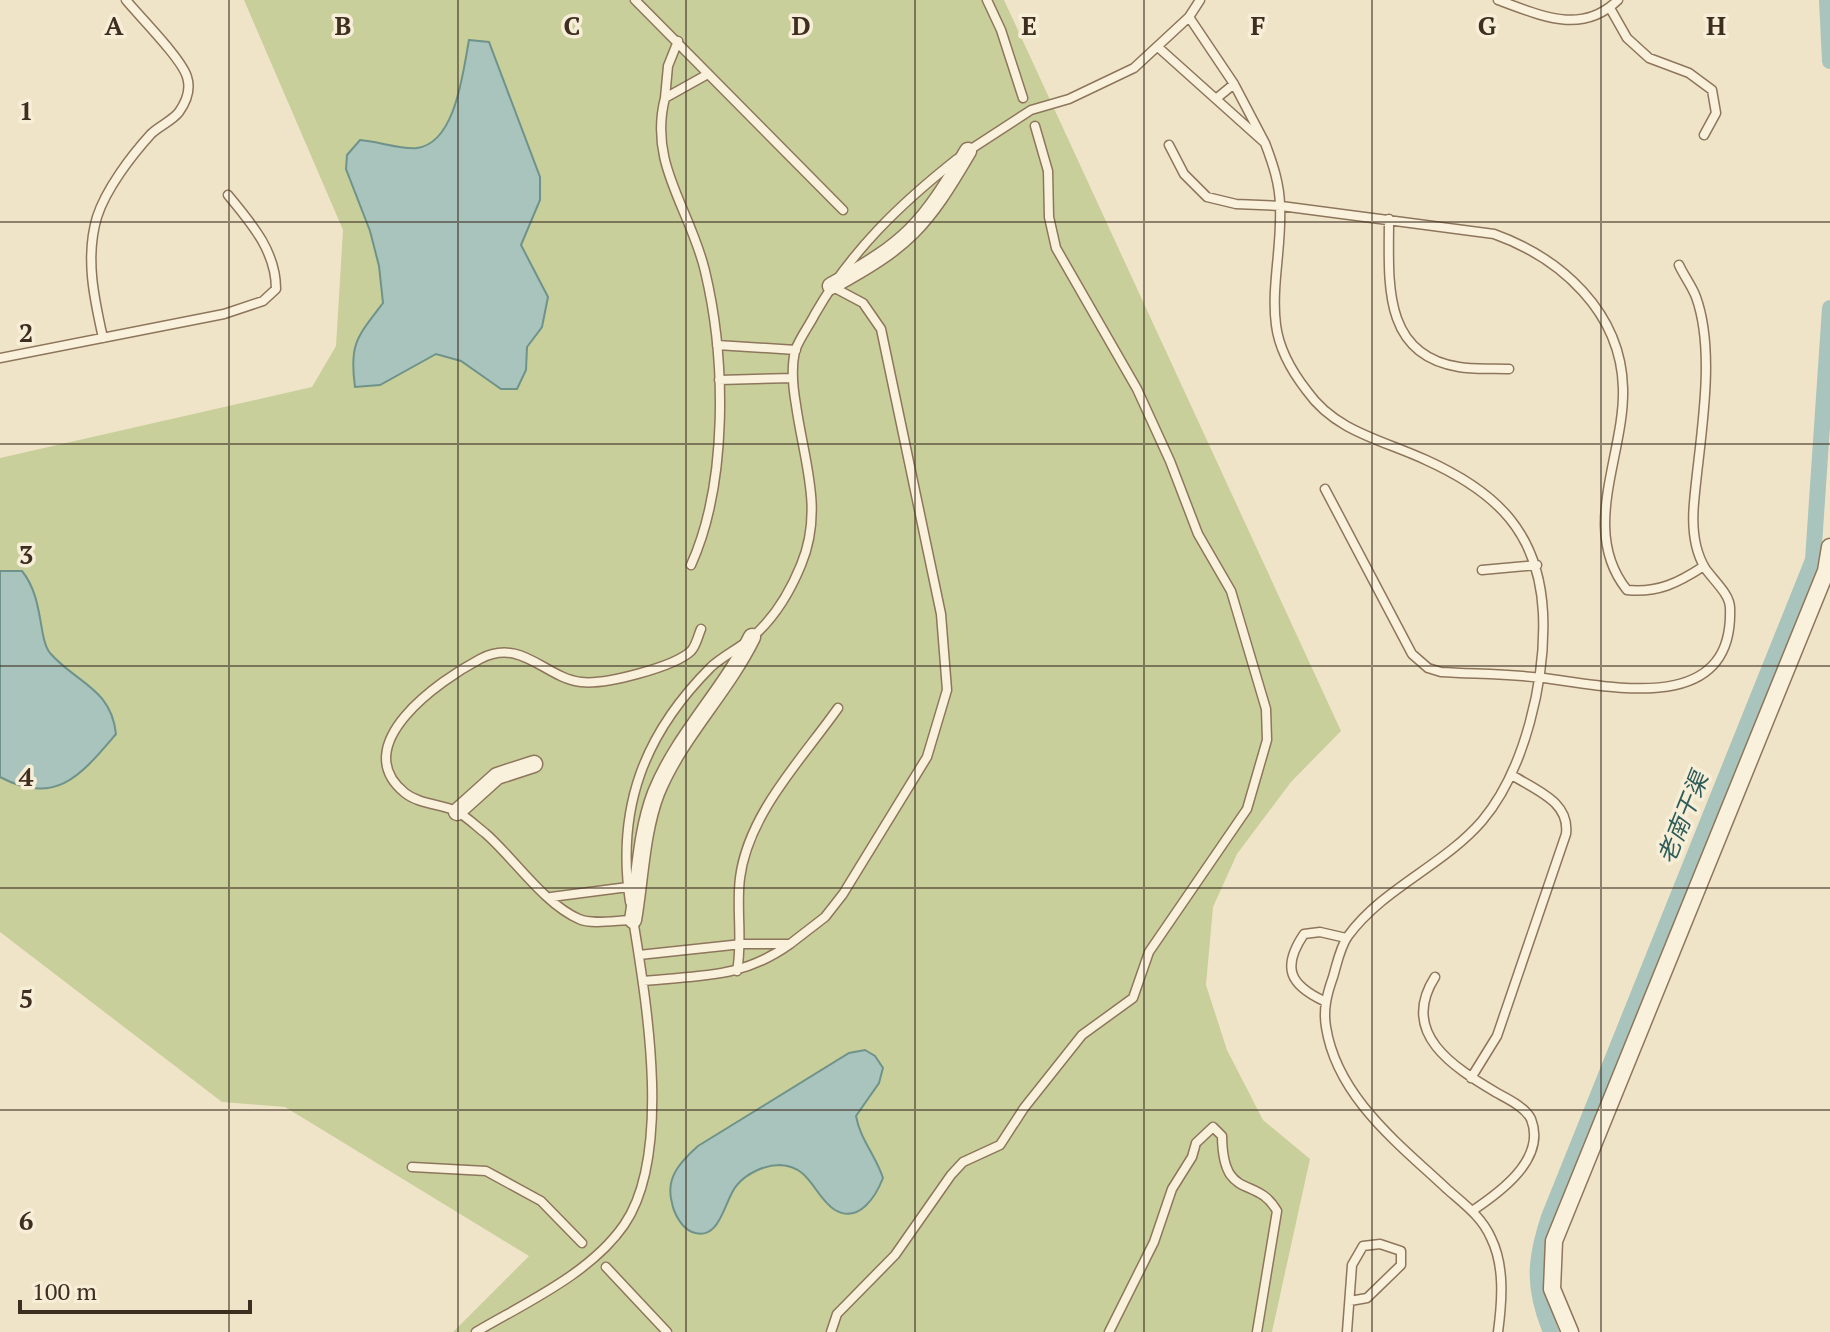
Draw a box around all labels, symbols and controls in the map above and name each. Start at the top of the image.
text: A [105,8,124,42]
text: B [335,8,351,42]
text: C [564,8,580,42]
text: D [791,8,811,42]
text: E [1021,8,1037,42]
text: F [1251,8,1266,42]
text: G [1478,8,1497,42]
text: H [1706,8,1726,42]
text: 1 [19,93,33,127]
text: 2 [19,315,33,349]
text: 3 [19,537,33,571]
text: 4 [19,759,34,793]
water label: 老南干渠 [1649,764,1716,868]
text: 5 [19,981,33,1015]
text: 6 [19,1203,33,1237]
scale bar [20,1264,250,1314]
text: 100 m [32,1275,97,1307]

